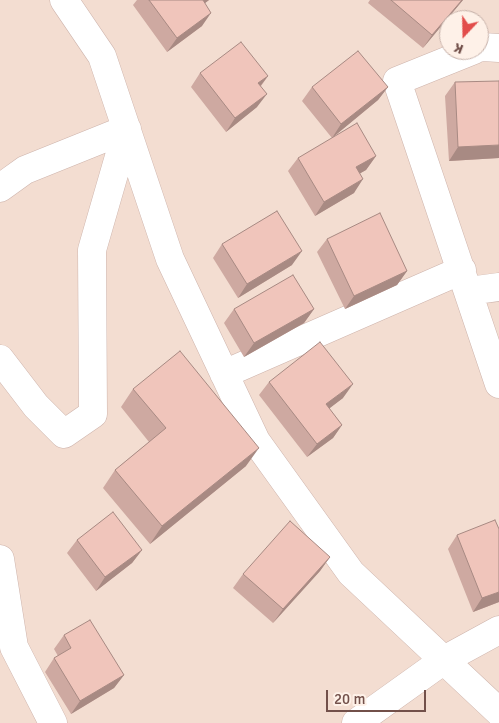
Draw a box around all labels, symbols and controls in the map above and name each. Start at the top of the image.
north arrow [439,10,489,60]
text: K [452,39,466,58]
scale bar [329,680,429,712]
text: 20 m [334,690,365,708]

